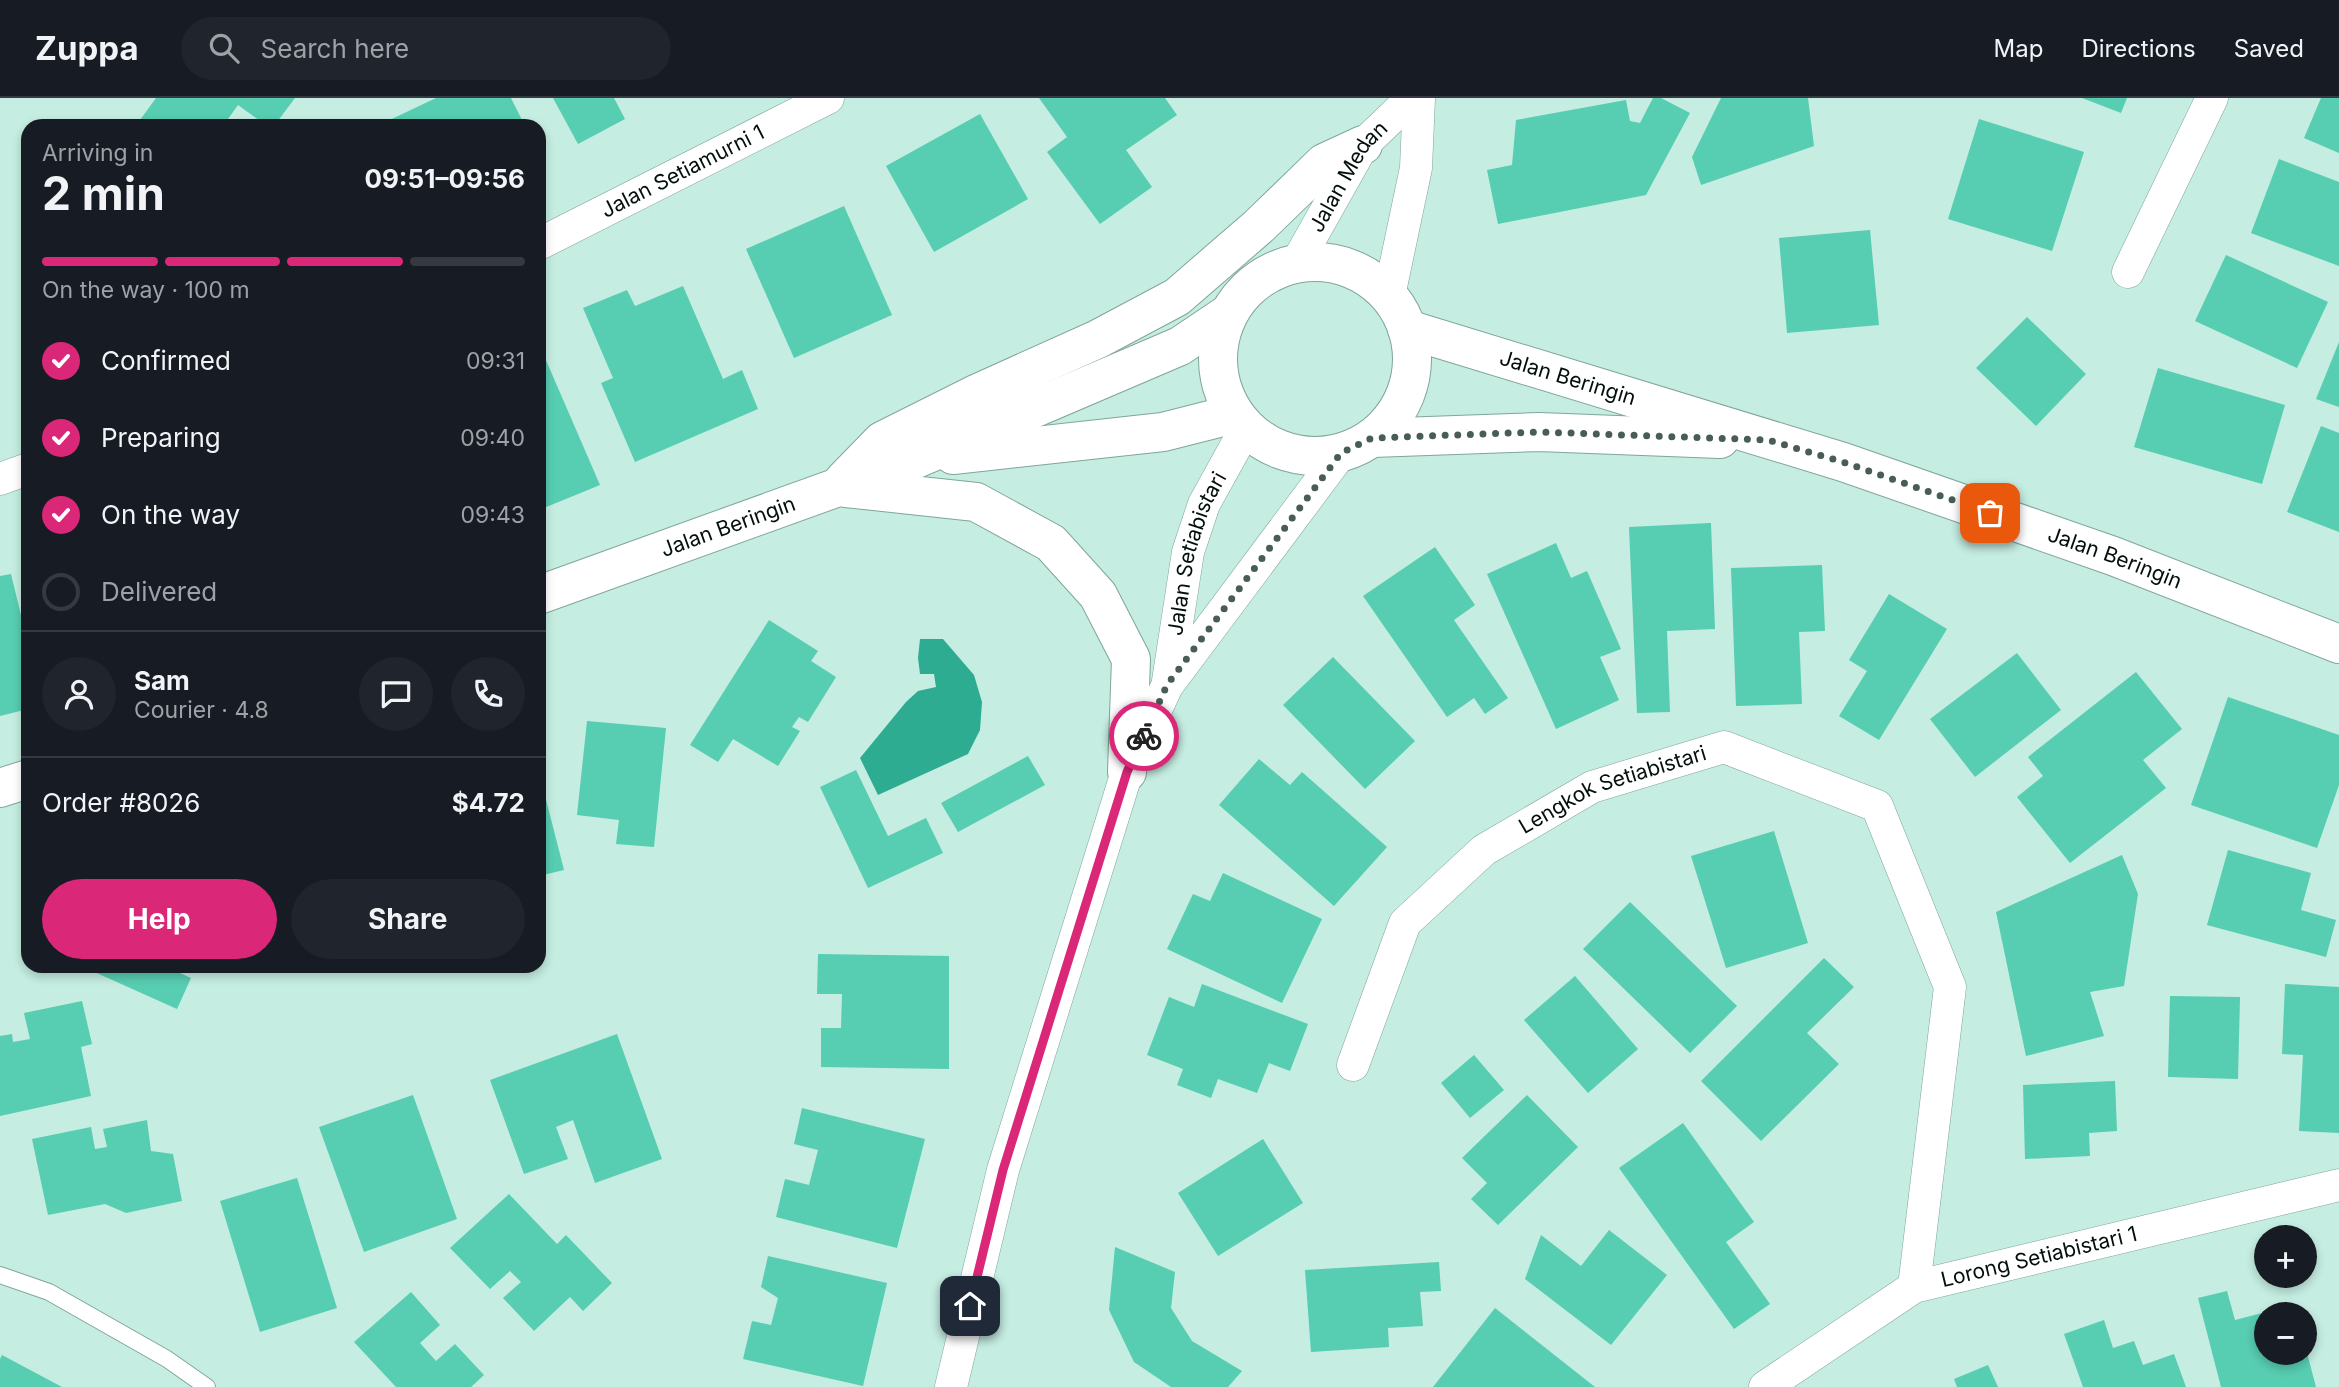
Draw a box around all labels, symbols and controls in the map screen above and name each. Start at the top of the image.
search box [181,17,671,80]
text: Zuppa [35,28,139,68]
icon: search [205,29,243,67]
text: Search here [261,33,409,64]
text: Map [1994,34,2043,63]
text: Directions [2081,34,2196,63]
text: Saved [2234,34,2304,63]
street label: Jalan Medan [1303,115,1392,236]
street label: Jalan Setiamurni 1 [597,119,768,223]
text: Arriving in [42,139,153,167]
text: 09:51–09:56 [364,163,525,194]
text: 2 min [42,165,165,221]
text: On the way · 100 m [42,276,250,304]
icon: check [42,342,80,380]
text: Confirmed [101,345,231,376]
street label: Jalan Beringin [1497,345,1639,410]
text: 09:31 [466,347,525,375]
icon: check [42,419,80,457]
text: Preparing [101,422,221,453]
text: 09:40 [460,424,525,452]
street label: Jalan Setiabistari [1162,467,1231,637]
pin [1960,483,2020,543]
street label: Jalan Beringin [657,491,799,562]
icon: bag [1971,494,2009,532]
icon: check [42,496,80,534]
text: On the way [101,499,240,530]
text: 09:43 [461,501,525,529]
street label: Jalan Beringin [2045,521,2186,594]
text: Delivered [101,576,217,607]
button: person [42,657,116,731]
button: chat [359,657,433,731]
button: phone [451,657,525,731]
text: Sam [134,665,190,696]
text: Courier · 4.8 [134,696,269,724]
courier [1109,701,1179,771]
icon: bike [1125,717,1163,755]
street label: Lengkok Setiabistari [1514,740,1709,839]
text: Order #8026 [42,787,200,818]
text: $4.72 [452,787,525,818]
button: Help [42,879,277,959]
button: Share [291,879,525,959]
street label: Lorong Setiabistari 1 [1938,1221,2140,1292]
map controls [2254,1225,2317,1365]
button: + [2254,1225,2317,1288]
pin [940,1276,1000,1336]
icon: home [951,1287,989,1325]
button: − [2254,1302,2317,1365]

